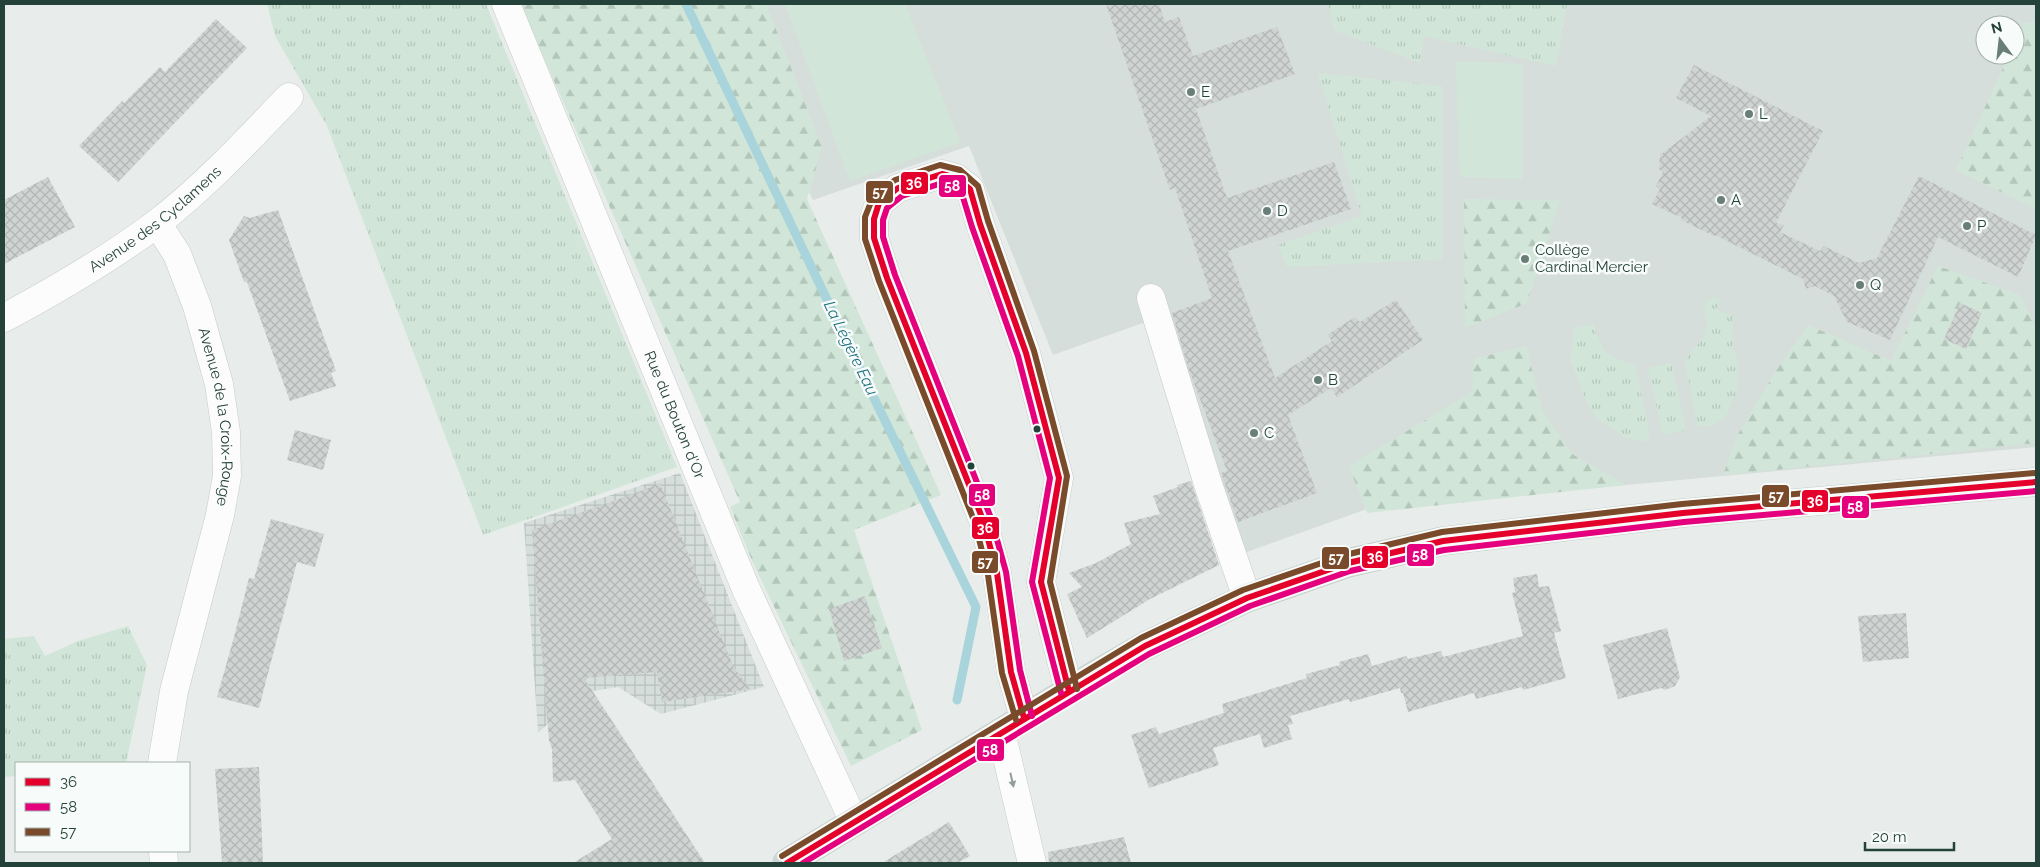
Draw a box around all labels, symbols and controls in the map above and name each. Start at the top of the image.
north arrow [1975,15,2025,65]
text: N [1989,18,2004,37]
place label: E [1201,83,1210,101]
marker: E [1185,86,1197,98]
place label: L [1759,105,1768,123]
marker: L [1743,108,1755,120]
street label: Avenue des Cyclamens [86,162,225,276]
line badge: 36 [900,171,929,195]
line badge: 58 [938,174,967,198]
text: 36 [906,175,922,191]
text: 58 [944,178,960,194]
line badge: 57 [865,180,894,204]
text: 57 [872,184,888,200]
place label: A [1731,191,1741,209]
marker: A [1715,194,1727,206]
place label: D [1277,202,1288,220]
marker: D [1261,205,1273,217]
place label: P [1977,217,1986,235]
marker: P [1961,220,1973,232]
place label: Collège Cardinal Mercier [1535,241,1649,276]
marker: Collège Cardinal Mercier [1519,253,1531,265]
place label: Q [1870,276,1881,294]
marker: Q [1854,279,1866,291]
water label: La Légère Eau [820,298,882,398]
street label: Avenue de la Croix-Rouge [195,325,236,508]
street label: Rue du Bouton d'Or [640,348,709,482]
place label: B [1328,371,1338,389]
marker: B [1312,374,1324,386]
unlabelled marker [1032,424,1042,434]
place label: C [1264,424,1274,442]
marker: C [1248,427,1260,439]
unlabelled marker [966,461,976,471]
line badge: 58 [968,483,996,507]
line badge: 57 [1761,484,1790,508]
text: 58 [974,487,990,503]
text: 57 [1768,488,1784,504]
line badge: 36 [1801,489,1829,513]
text: 36 [1807,493,1823,509]
line badge: 58 [1841,495,1870,519]
text: 58 [1847,499,1863,515]
line badge: 36 [971,516,1000,540]
text: 36 [977,520,993,536]
line badge: 58 [1406,543,1435,567]
line badge: 36 [1361,545,1389,569]
line badge: 57 [1321,546,1350,570]
text: 58 [1412,547,1428,563]
text: 36 [1367,549,1383,565]
line badge: 57 [971,550,999,574]
text: 57 [1328,550,1344,566]
text: 57 [977,554,993,570]
line badge: 58 [976,738,1005,762]
text: 58 [982,742,998,758]
legend [15,762,190,852]
one-way arrow [1008,772,1016,787]
text: 36 [60,773,77,791]
text: 58 [60,798,77,816]
scale bar [1865,820,1954,852]
text: 57 [60,823,76,841]
text: 20 m [1872,828,1907,846]

